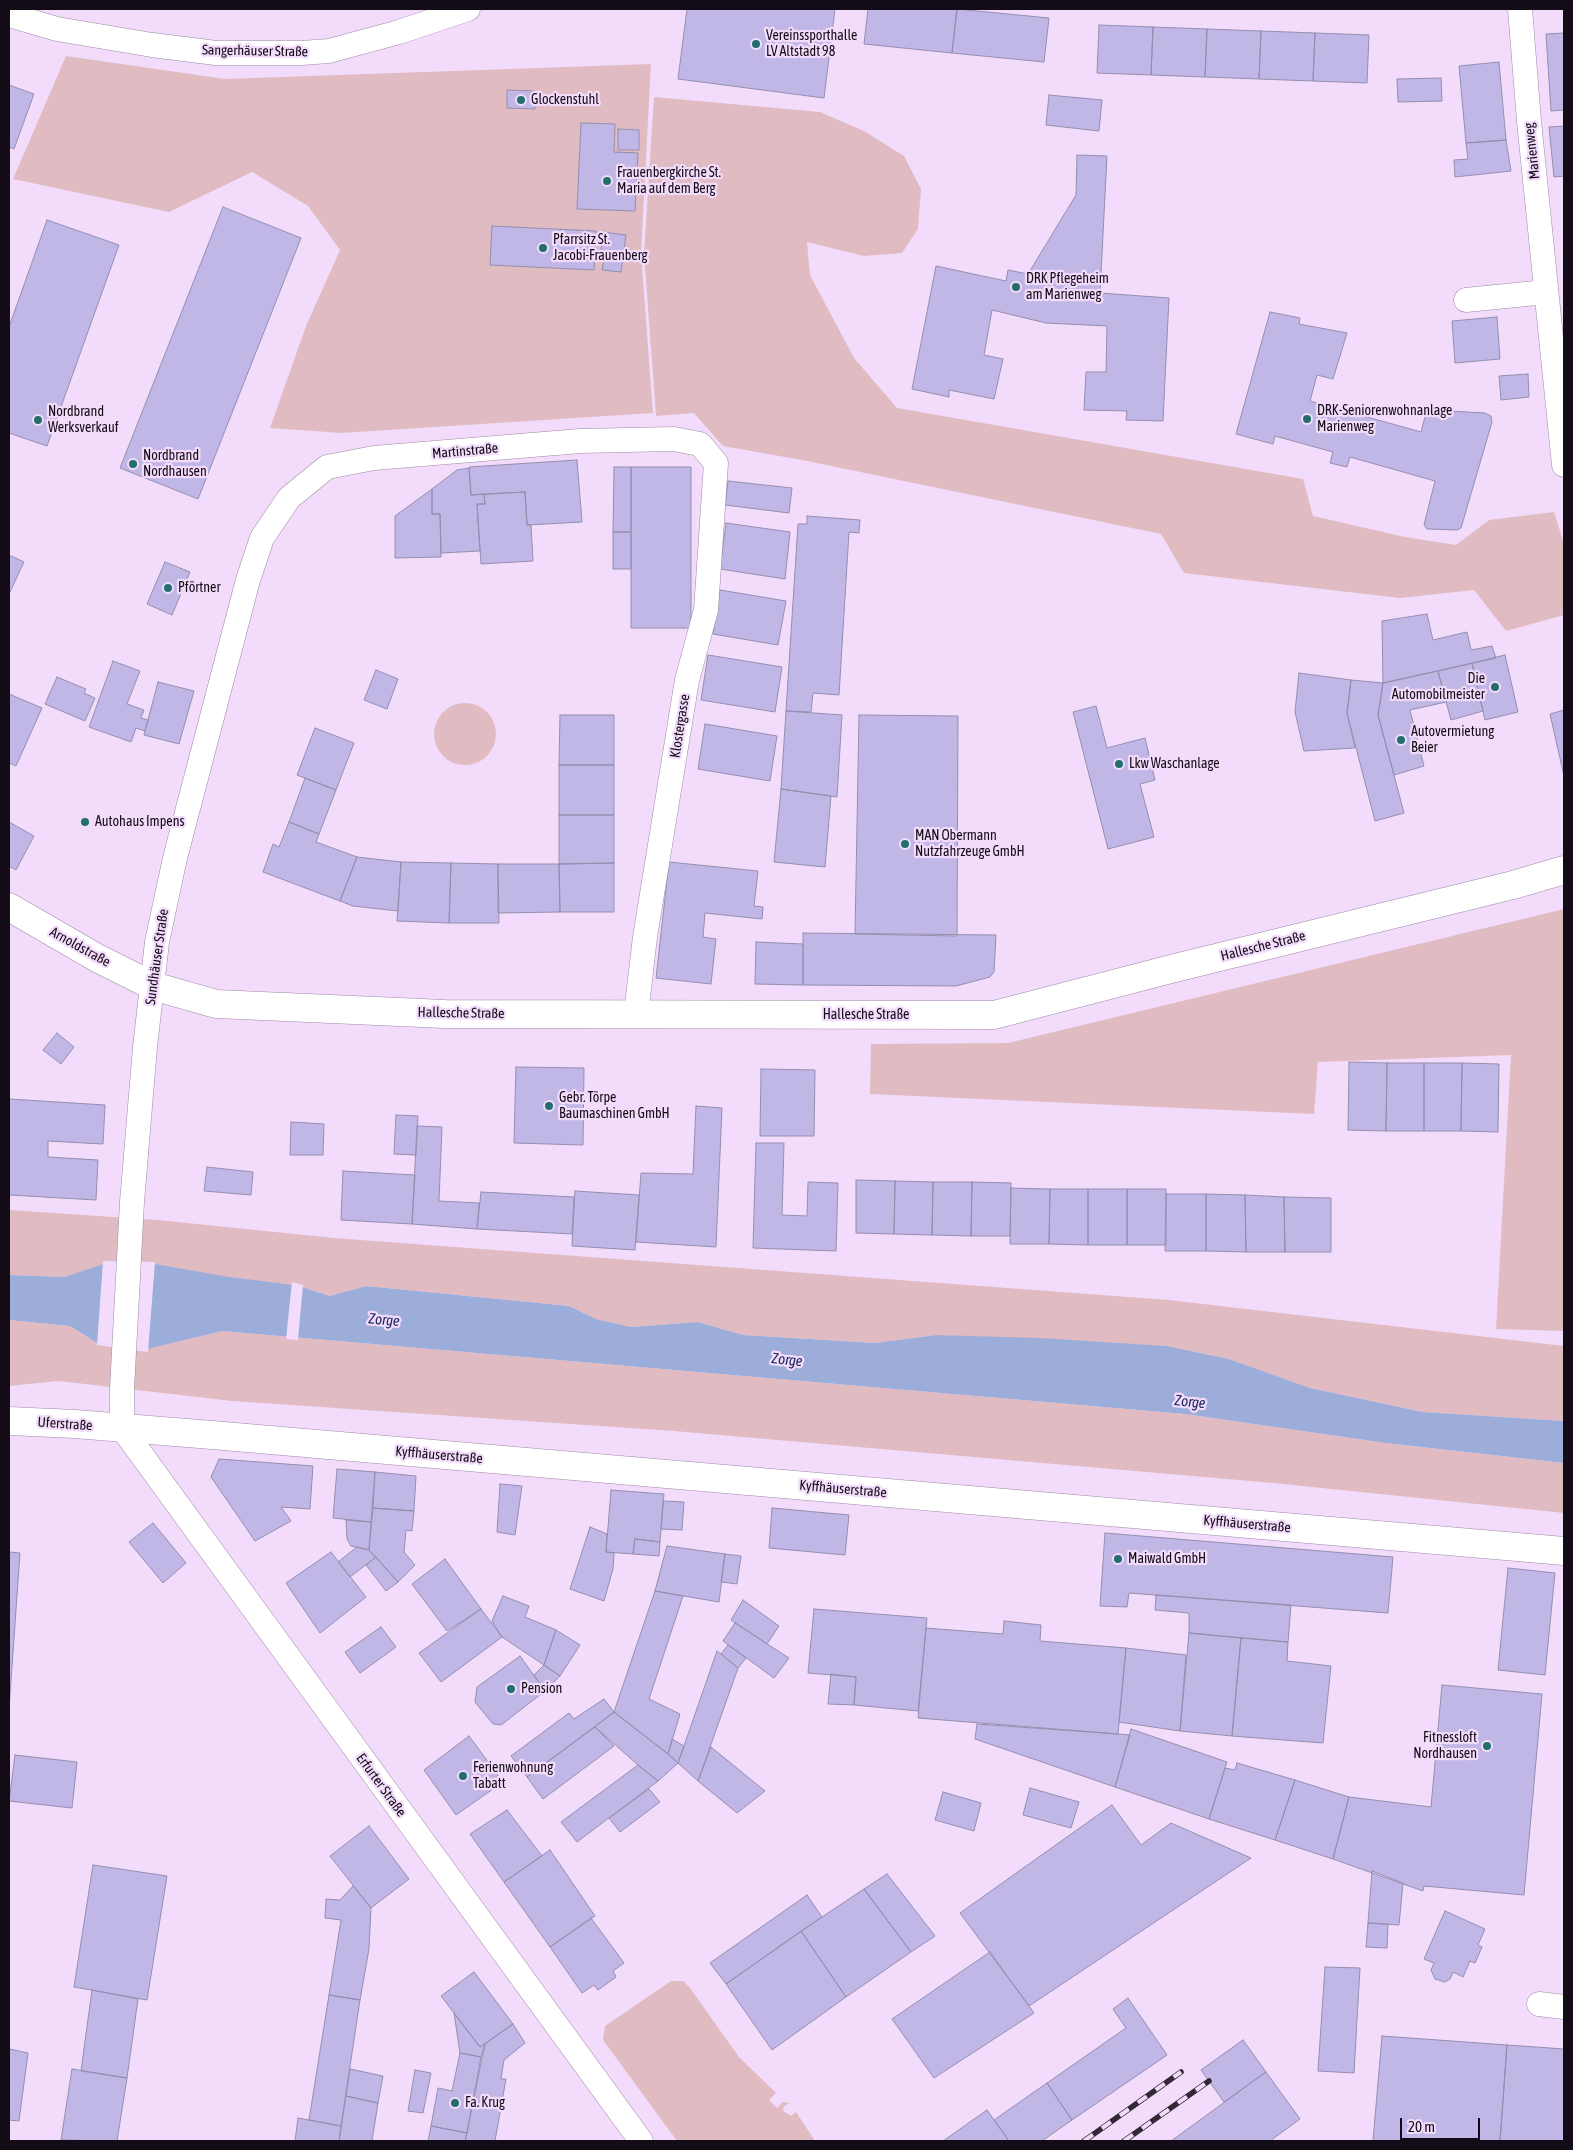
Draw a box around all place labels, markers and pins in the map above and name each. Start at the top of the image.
place label: Vereinssporthalle LV Altstadt 98 [766,28,857,60]
marker: Vereinssporthalle LV Altstadt 98 [750,38,762,50]
place label: Glockenstuhl [531,92,599,108]
marker: Glockenstuhl [515,94,527,106]
place label: Frauenbergkirche St. Maria auf dem Berg [617,165,721,198]
marker: Frauenbergkirche St. Maria auf dem Berg [601,175,613,187]
place label: Pfarrsitz St. Jacobi-Frauenberg [553,232,647,264]
marker: Pfarrsitz St. Jacobi-Frauenberg [537,242,549,254]
place label: DRK Pflegeheim am Marienweg [1026,271,1109,304]
marker: DRK Pflegeheim am Marienweg [1010,281,1022,293]
place label: DRK-Seniorenwohnanlage Marienweg [1317,403,1452,436]
place label: Nordbrand Werksverkauf [48,404,119,437]
marker: DRK-Seniorenwohnanlage Marienweg [1301,413,1313,425]
marker: Nordbrand Werksverkauf [32,414,44,426]
place label: Nordbrand Nordhausen [143,448,207,481]
marker: Nordbrand Nordhausen [127,458,139,470]
place label: Pförtner [178,580,221,596]
marker: Pförtner [162,582,174,594]
place label: Die Automobilmeister [1392,671,1485,704]
marker: Die Automobilmeister [1489,681,1501,693]
place label: Autovermietung Beier [1411,724,1494,756]
marker: Autovermietung Beier [1395,734,1407,746]
place label: Lkw Waschanlage [1129,756,1220,772]
marker: Lkw Waschanlage [1113,758,1125,770]
place label: Autohaus Impens [95,814,184,830]
marker: Autohaus Impens [79,816,91,828]
place label: MAN Obermann Nutzfahrzeuge GmbH [915,828,1025,860]
marker: MAN Obermann Nutzfahrzeuge GmbH [899,838,911,850]
place label: Gebr. Törpe Baumaschinen GmbH [559,1090,670,1122]
marker: Gebr. Törpe Baumaschinen GmbH [543,1100,555,1112]
place label: Maiwald GmbH [1128,1551,1206,1567]
marker: Maiwald GmbH [1112,1553,1124,1565]
place label: Pension [521,1681,562,1697]
marker: Pension [505,1683,517,1695]
place label: Fitnessloft Nordhausen [1413,1730,1477,1762]
marker: Fitnessloft Nordhausen [1481,1740,1493,1752]
place label: Ferienwohnung Tabatt [473,1760,553,1792]
marker: Ferienwohnung Tabatt [457,1770,469,1782]
place label: Fa. Krug [465,2095,505,2111]
marker: Fa. Krug [449,2097,461,2109]

